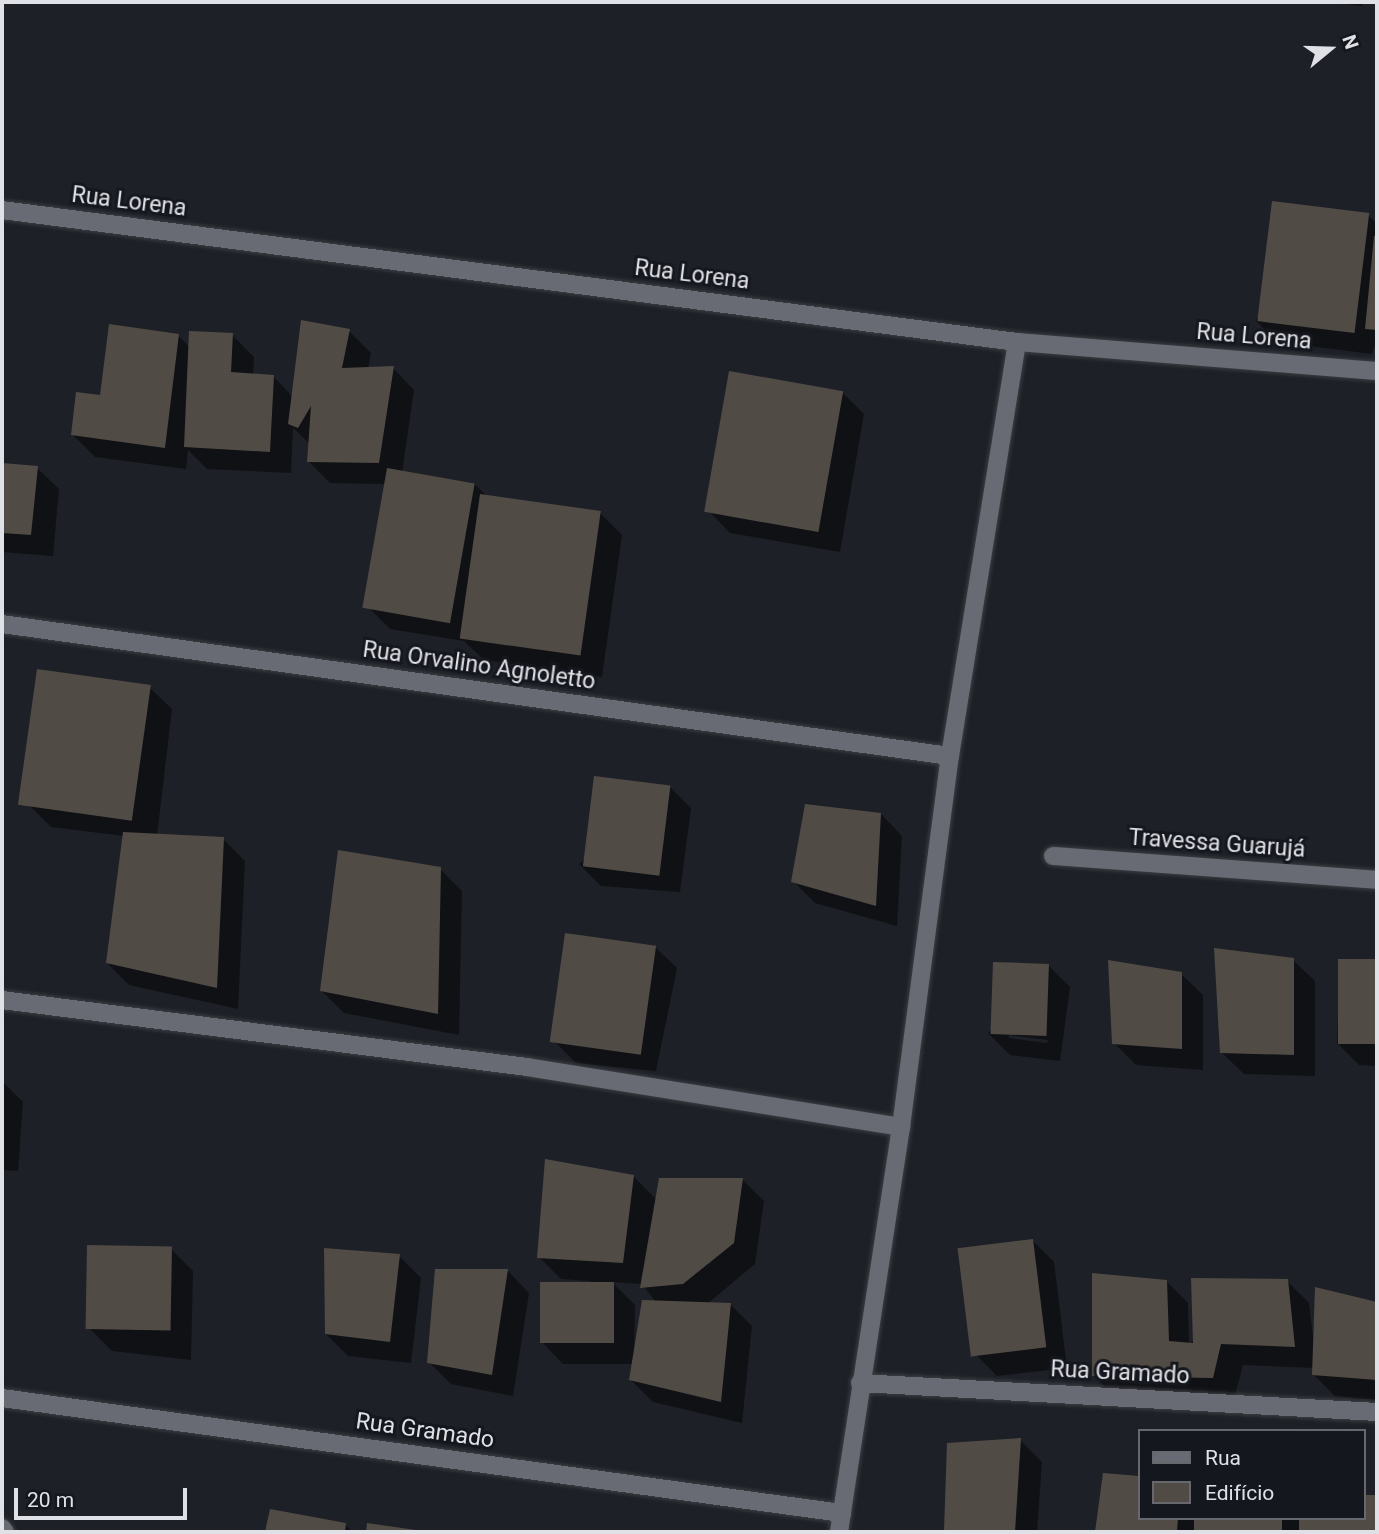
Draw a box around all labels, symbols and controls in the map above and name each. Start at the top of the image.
north arrow [1295,14,1365,84]
text: N [1337,32,1363,52]
street label: Rua Lorena [70,181,188,223]
street label: Rua Lorena [633,254,751,296]
street label: Rua Lorena [1195,318,1313,356]
street label: Rua Orvalino Agnoletto [361,636,597,696]
street label: Travessa Guarujá [1128,824,1306,864]
street label: Rua Gramado [1050,1356,1190,1390]
street label: Rua Gramado [354,1408,496,1454]
legend [1138,1429,1365,1520]
text: Rua [1205,1446,1241,1470]
scale bar [18,1474,191,1518]
text: Edifício [1205,1481,1274,1505]
text: 20 m [27,1488,74,1512]

